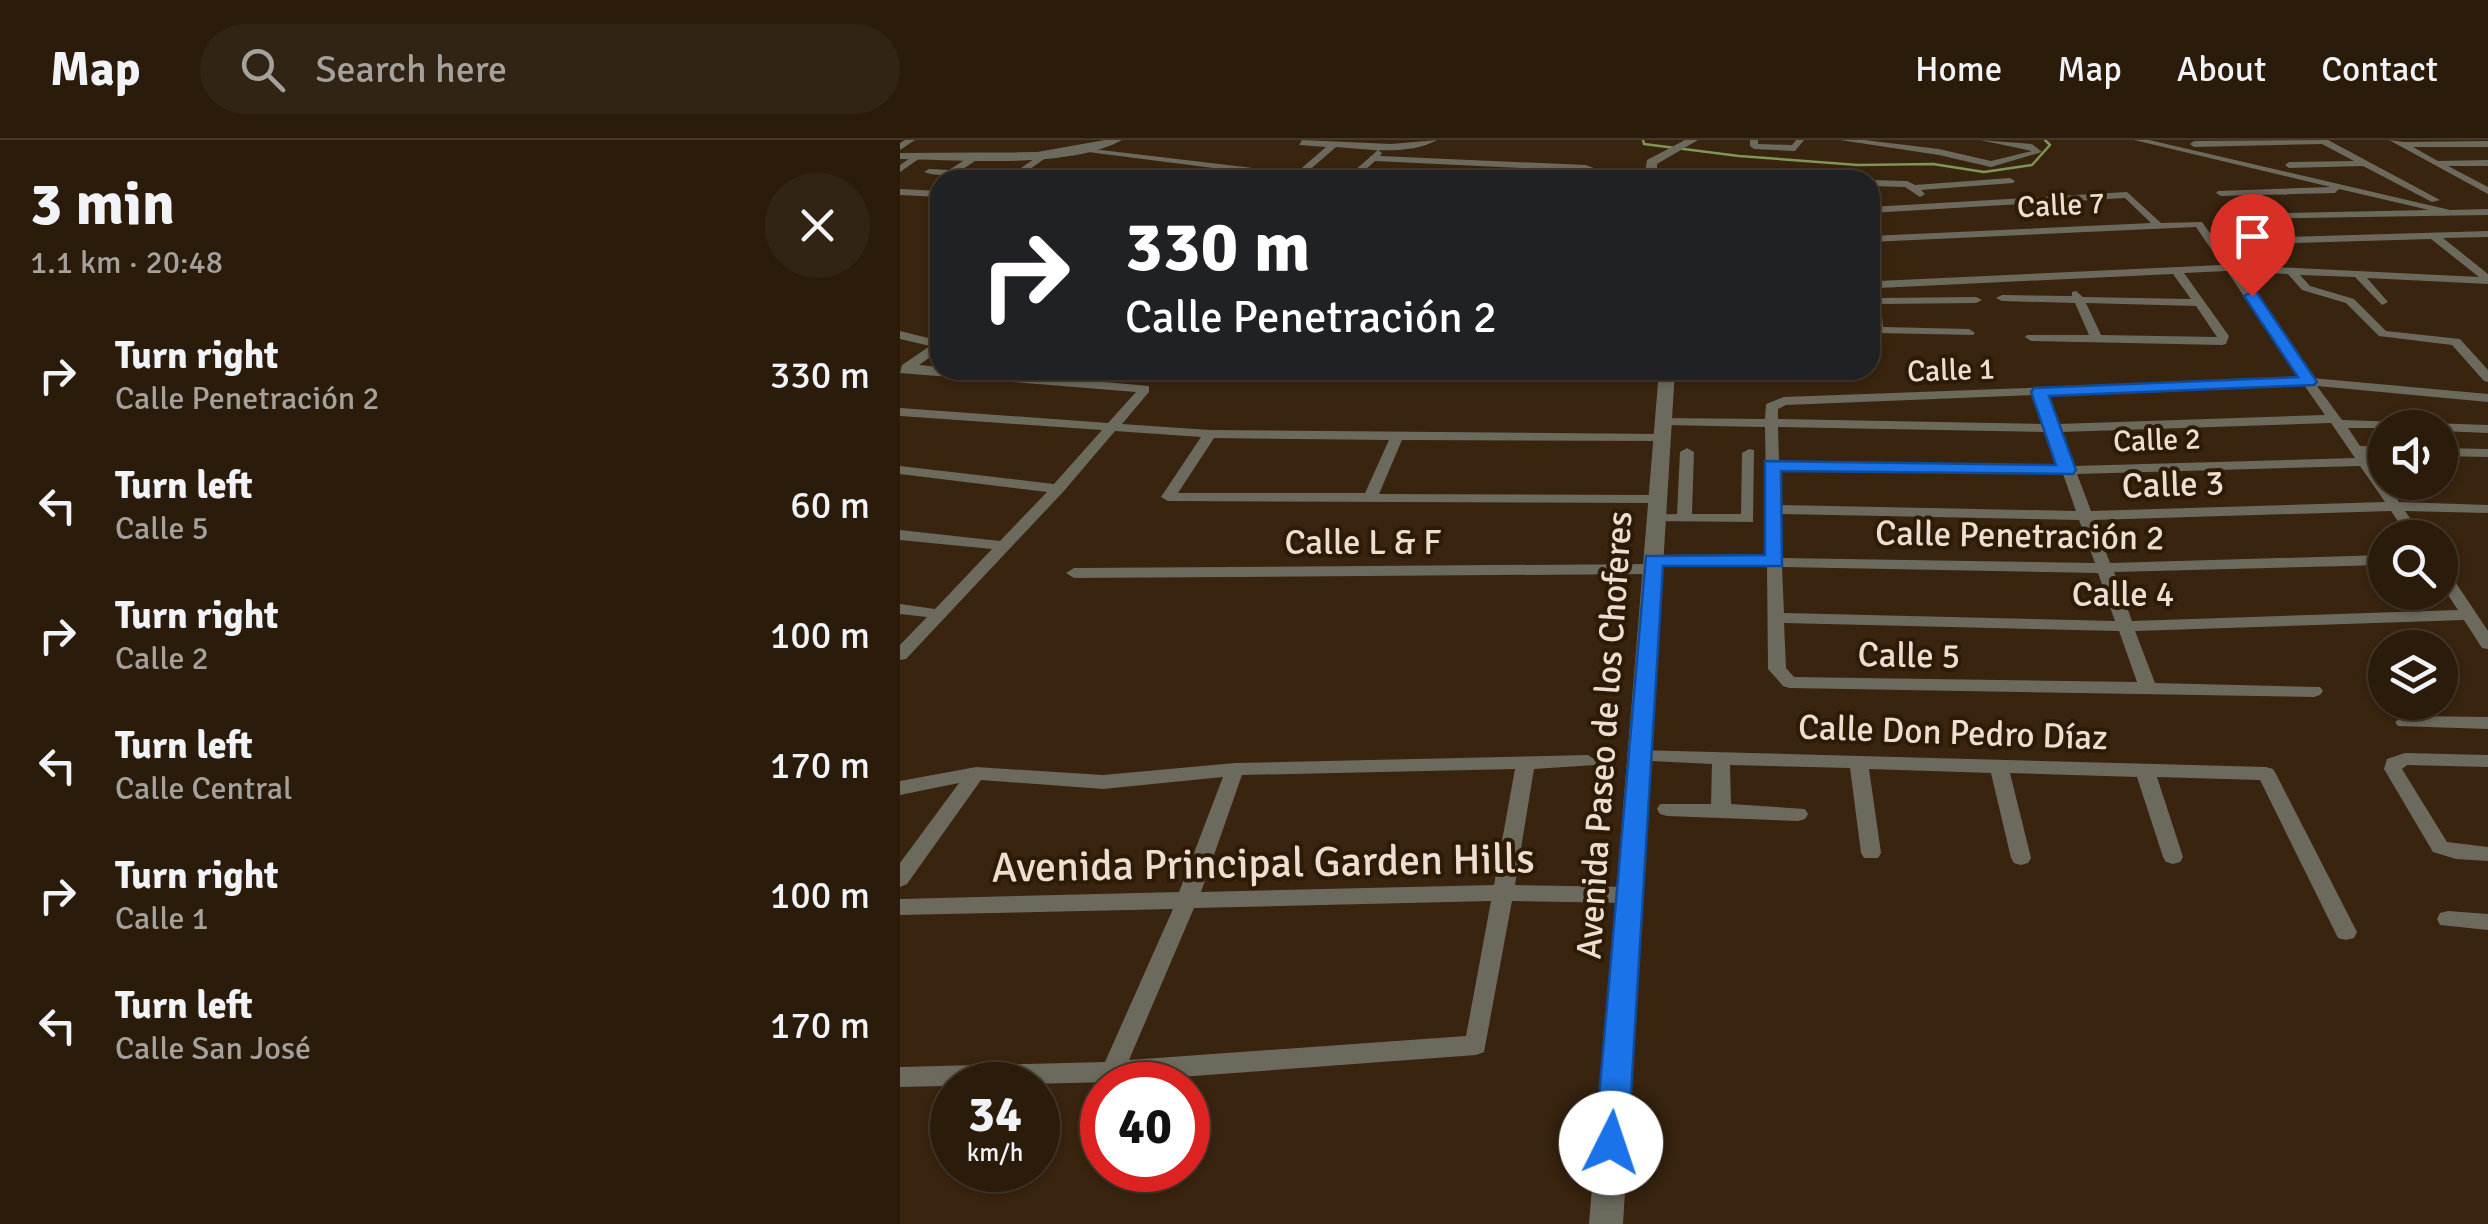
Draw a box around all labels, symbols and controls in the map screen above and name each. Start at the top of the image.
search box [200,24,900,114]
text: Map [50,40,140,99]
icon: search [235,42,290,97]
text: Search here [315,46,507,93]
text: Home [1915,48,2002,91]
text: Map [2057,48,2122,91]
text: About [2177,48,2266,91]
text: Contact [2321,48,2438,91]
text: 3 min [30,168,175,242]
button: close [765,173,870,278]
street label: Calle 7 [2016,185,2106,226]
pin [2210,194,2295,297]
text: 330 m [1125,204,1310,290]
icon: arrive [2225,209,2280,264]
icon: right [960,210,1090,340]
text: 1.1 km · 20:48 [30,243,223,282]
text: Calle Penetración 2 [1125,290,1497,345]
text: Turn right [115,332,279,379]
icon: right [30,348,85,403]
street label: Calle 1 [1906,350,1996,391]
text: 330 m [770,352,870,399]
text: Calle Penetración 2 [115,379,380,418]
map controls [2368,410,2458,720]
button: sound [2368,410,2458,500]
street label: Calle 2 [2112,420,2202,461]
street label: Calle 3 [2121,461,2225,508]
text: Turn left [115,462,253,509]
icon: left [30,478,85,533]
text: 60 m [790,482,870,529]
text: Calle 5 [115,509,209,548]
street label: Avenida Paseo de los Choferes [1567,510,1642,960]
street label: Calle Penetración 2 [1875,511,2165,560]
button: search [2368,520,2458,610]
street label: Calle L & F [1284,521,1442,564]
street label: Calle 4 [2072,573,2174,616]
text: Turn right [115,592,279,639]
icon: right [30,608,85,663]
text: 100 m [770,612,870,659]
button: layers [2368,630,2458,720]
street label: Calle 5 [1857,633,1961,678]
text: Calle 2 [115,639,209,678]
street label: Calle Don Pedro Díaz [1797,706,2109,759]
text: Turn left [115,722,253,769]
icon: left [30,738,85,793]
text: 170 m [770,742,870,789]
text: Calle Central [115,769,292,808]
street label: Avenida Principal Garden Hills [991,833,1535,894]
text: Turn right [115,852,279,899]
icon: right [30,868,85,923]
text: 100 m [770,872,870,919]
text: Calle 1 [115,899,209,938]
text: Turn left [115,982,253,1029]
icon: left [30,998,85,1053]
text: 170 m [770,1002,870,1049]
text: Calle San José [115,1029,311,1068]
speed limit sign: 40 [1080,1062,1210,1192]
text: 34 [968,1084,1022,1146]
position arrow [1559,1091,1663,1195]
text: km/h [967,1137,1023,1168]

